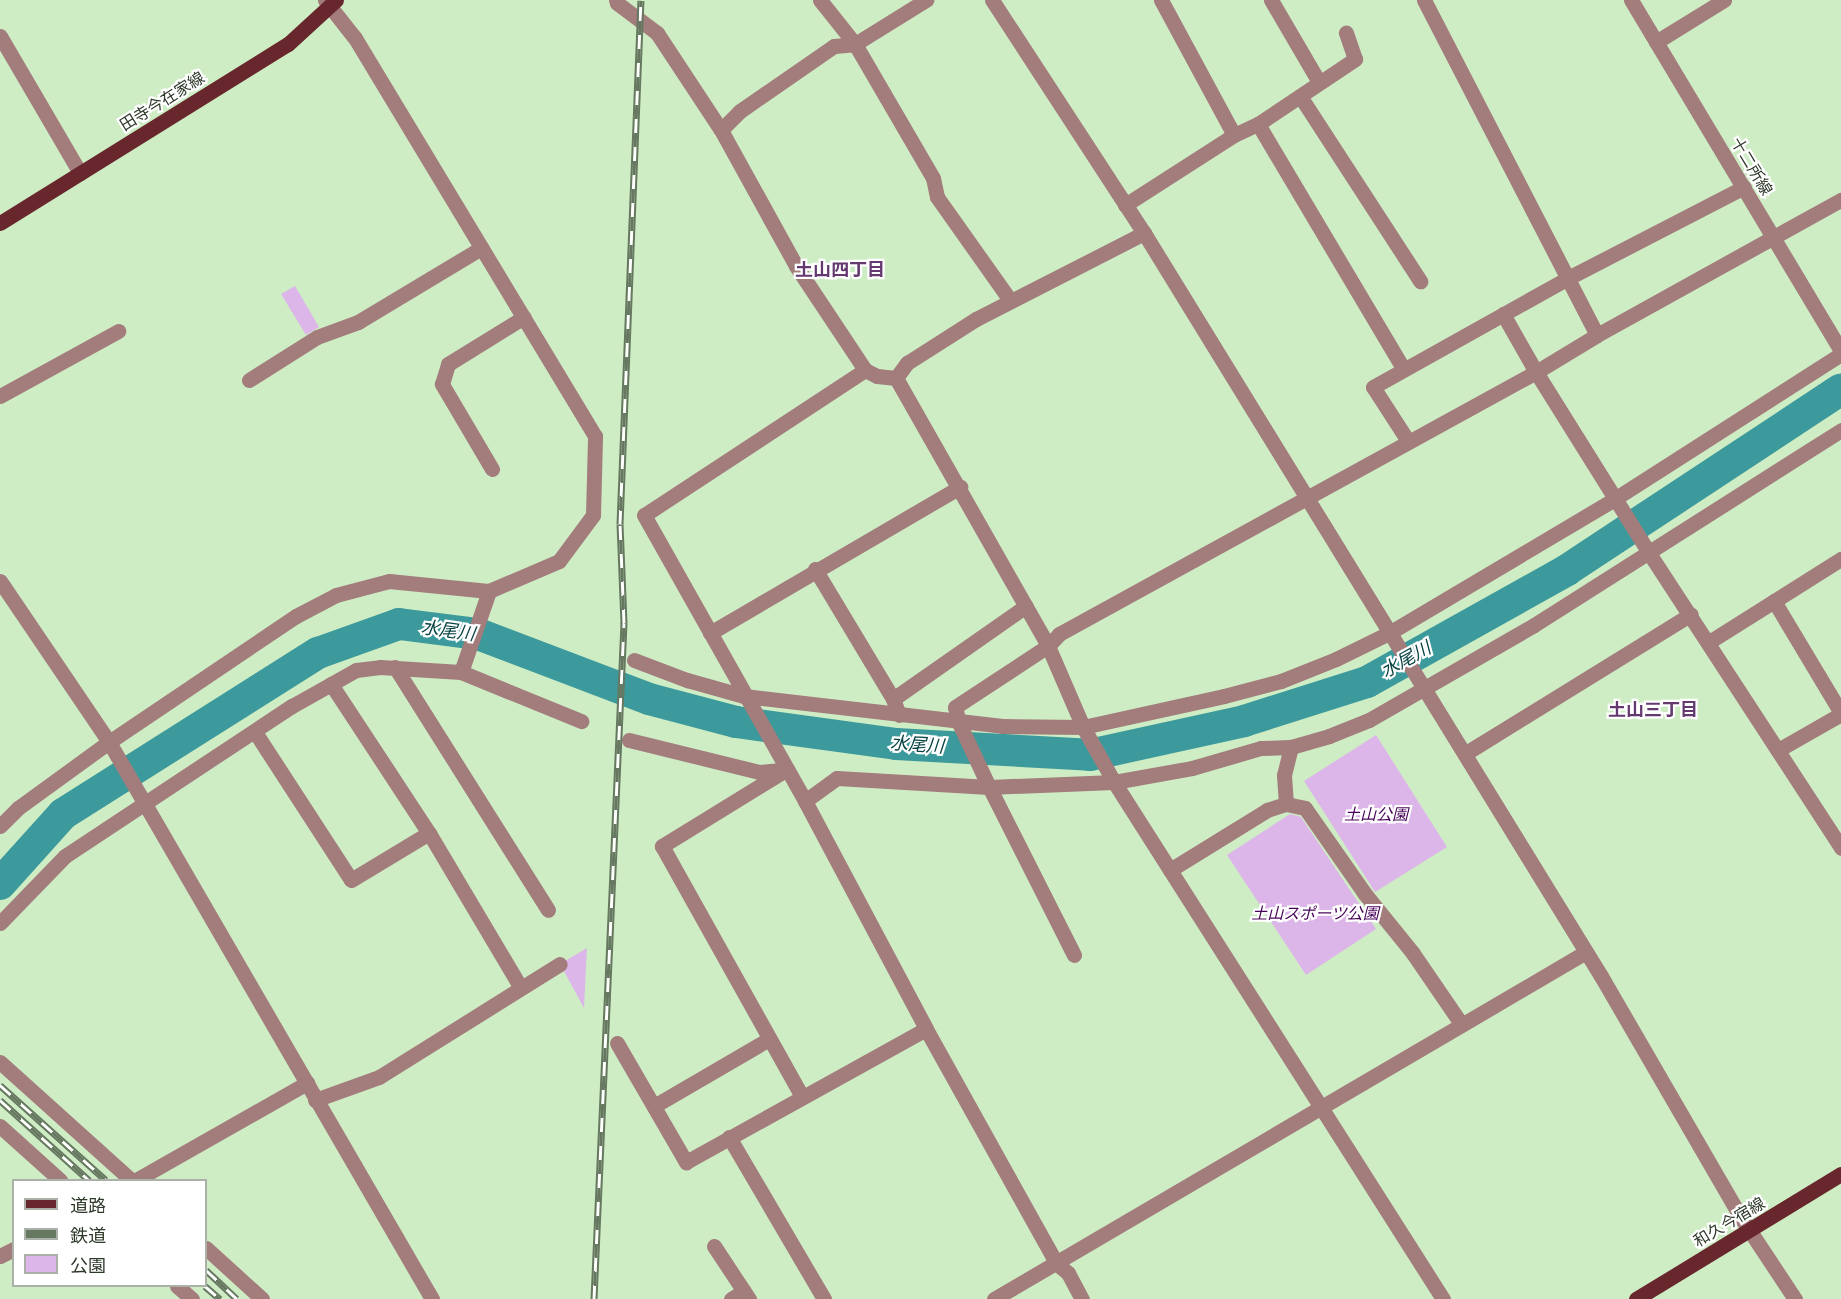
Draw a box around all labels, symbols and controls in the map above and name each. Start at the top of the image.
street label: 田寺今在家線 [116,67,208,135]
street label: 十二所線 [1727,134,1777,198]
district label: 土山四丁目 [795,259,885,281]
water label: 水尾川 [420,617,476,645]
water label: 水尾川 [1377,637,1435,683]
district label: 土山三丁目 [1608,699,1698,721]
water label: 水尾川 [889,732,945,758]
park label: 土山公園 [1344,804,1408,824]
park label: 土山スポーツ公園 [1251,903,1379,923]
legend [12,1179,207,1287]
text: 道路 [70,1193,106,1218]
street label: 和久今宿線 [1690,1193,1768,1251]
text: 鉄道 [70,1223,106,1248]
text: 公園 [70,1253,106,1278]

